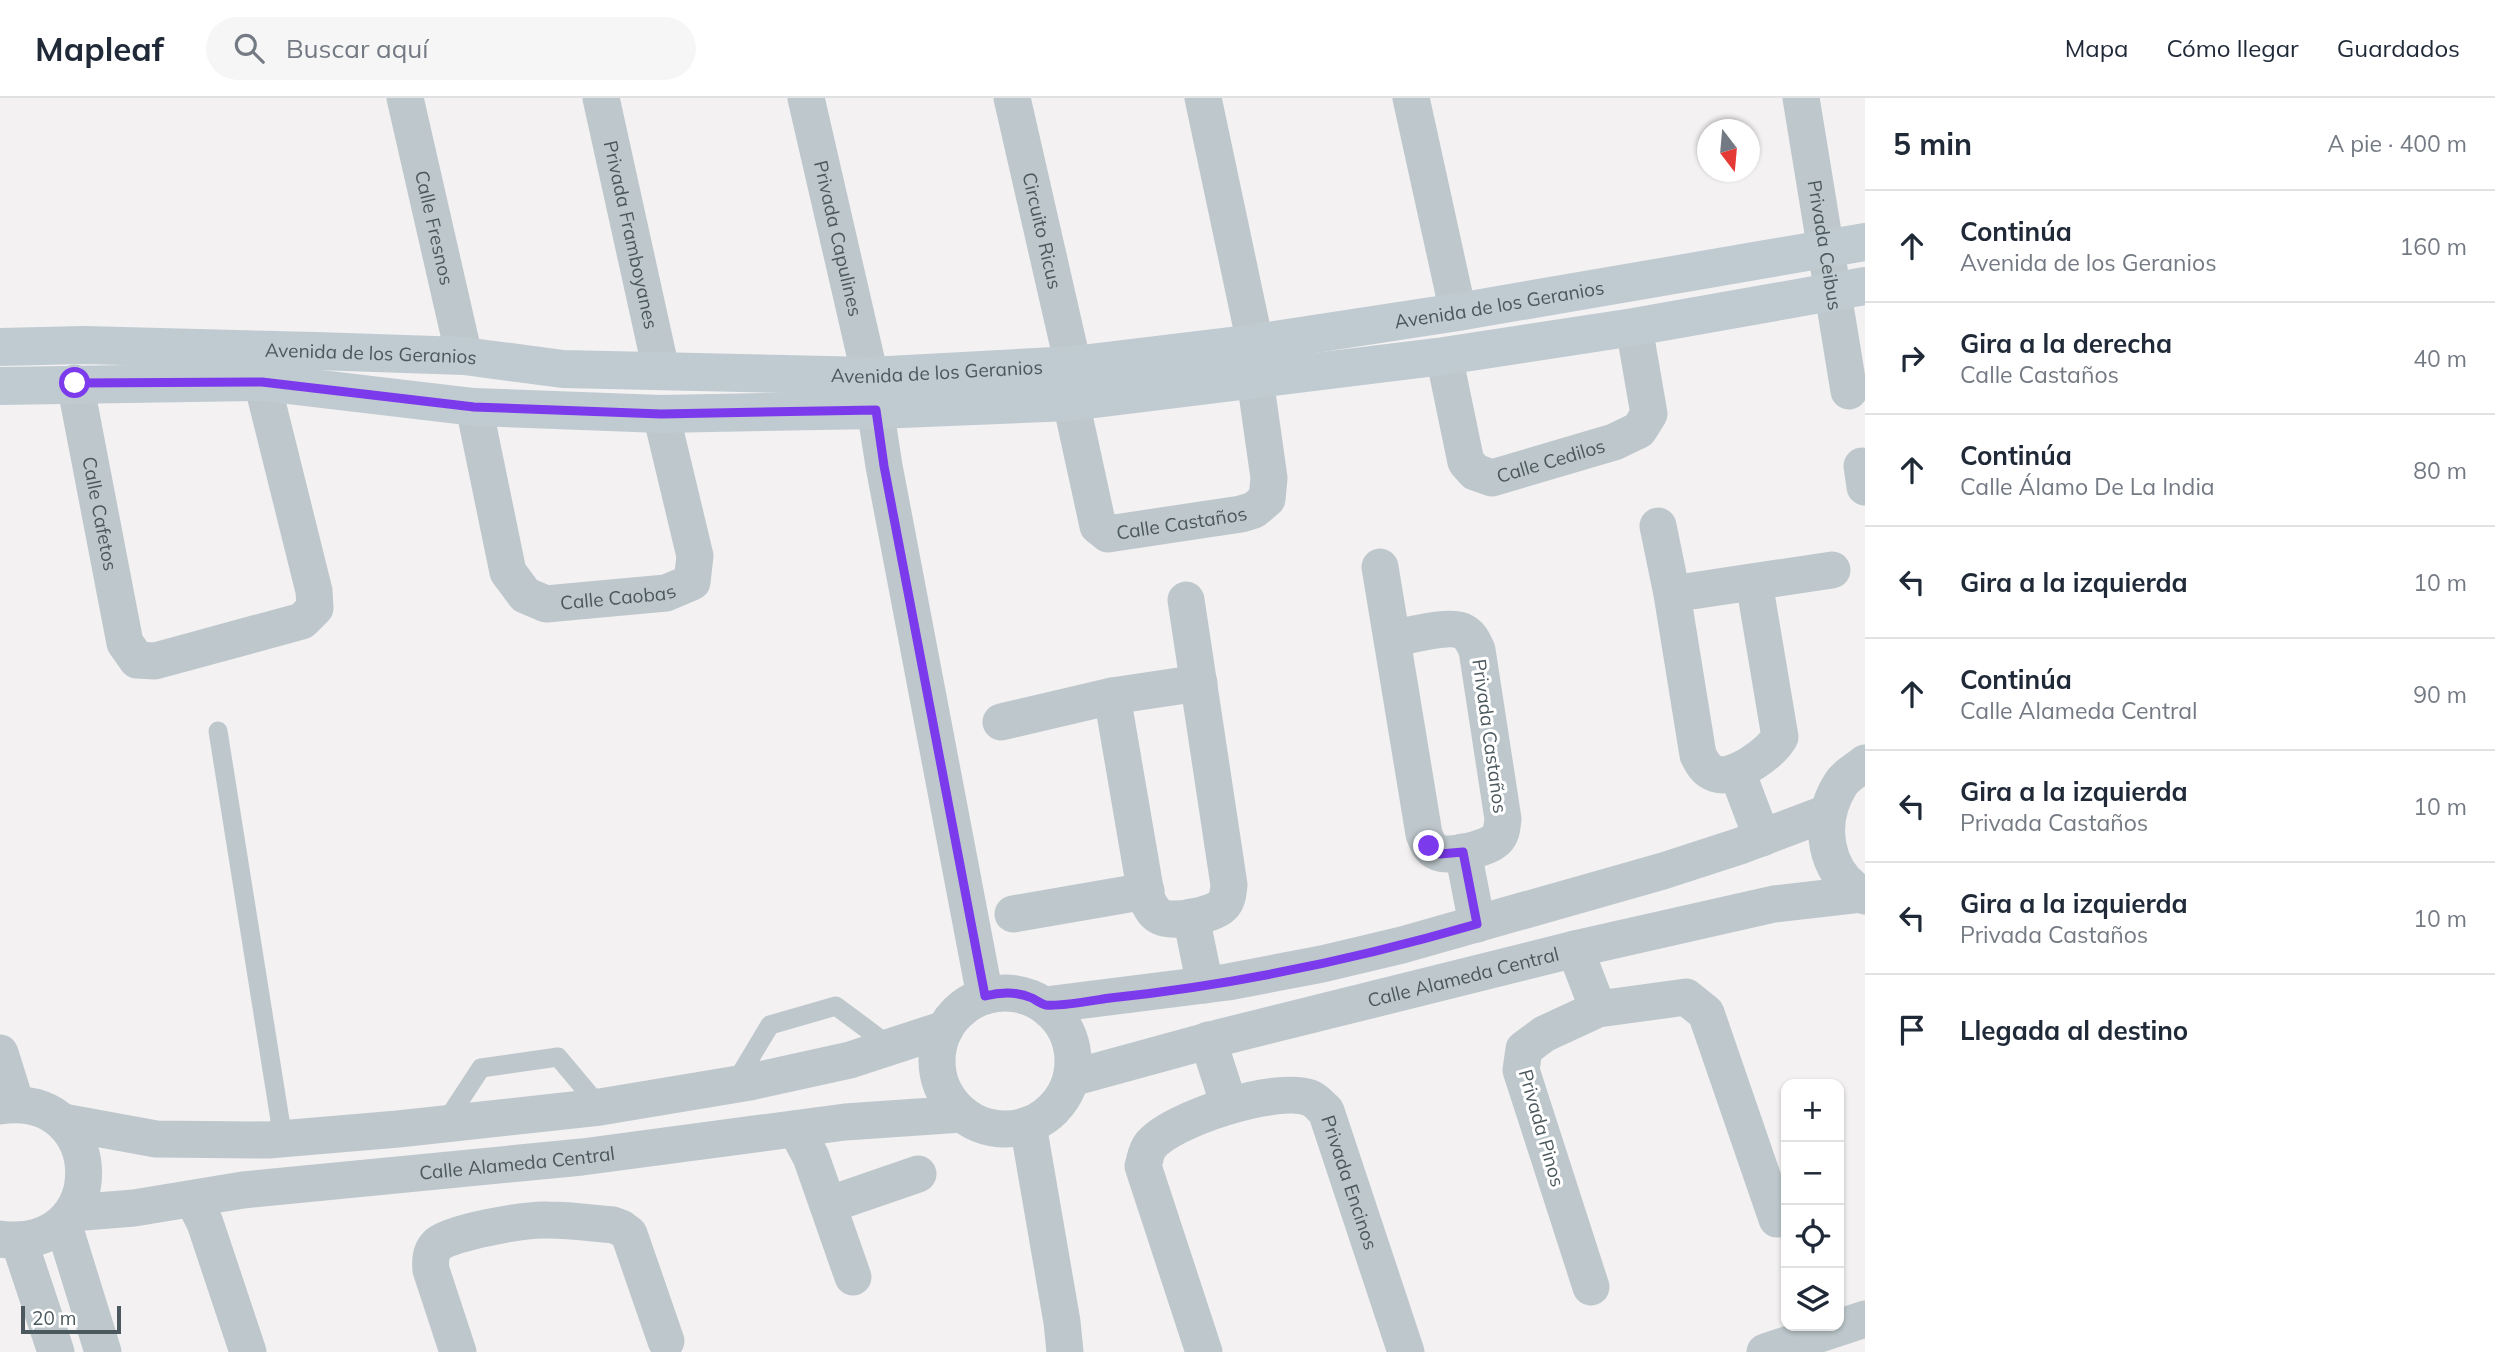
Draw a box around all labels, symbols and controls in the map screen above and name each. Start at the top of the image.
search box [206,17,696,80]
text: Mapleaf [35,28,164,69]
icon: search [230,29,268,67]
text: Buscar aquí [286,32,429,65]
text: Mapa [2065,33,2128,63]
text: Cómo llegar [2166,33,2299,63]
text: Guardados [2337,33,2460,63]
north arrow [1697,119,1760,182]
text: 5 min [1893,125,1972,163]
text: A pie · 400 m [2327,129,2467,158]
street label: Privada Framboyanes [599,138,664,331]
street label: Privada Capulines [809,158,868,319]
street label: Calle Fresnos [410,168,459,287]
street label: Circuito Ricus [1017,170,1067,291]
street label: Privada Ceibus [1803,178,1848,312]
text: Continúa [1960,215,2072,248]
icon: ahead [1893,227,1931,265]
text: 160 m [2399,232,2467,261]
text: Avenida de los Geranios [1960,248,2217,277]
street label: Avenida de los Geranios [1393,275,1606,334]
text: Gira a la derecha [1960,327,2172,360]
street label: Avenida de los Geranios [265,338,478,370]
icon: right [1893,339,1931,377]
text: 40 m [2413,344,2467,373]
street label: Avenida de los Geranios [831,355,1043,388]
text: Calle Castaños [1960,360,2119,389]
route start [59,367,90,398]
street label: Calle Cedilos [1494,433,1608,488]
text: Continúa [1960,439,2072,472]
icon: ahead [1893,451,1931,489]
street label: Calle Cafetos [77,454,123,573]
text: 80 m [2413,456,2467,485]
text: Calle Álamo De La India [1960,472,2215,501]
street label: Calle Castaños [1115,501,1250,545]
icon: left [1893,563,1931,601]
text: Gira a la izquierda [1960,566,2188,599]
text: 10 m [2413,568,2467,597]
street label: Calle Caobas [559,578,679,615]
street label: Privada Castaños [1467,657,1513,815]
text: Continúa [1960,663,2072,696]
icon: ahead [1893,675,1931,713]
text: 90 m [2413,680,2467,709]
text: Calle Alameda Central [1960,696,2198,725]
text: Gira a la izquierda [1960,775,2188,808]
icon: left [1893,787,1931,825]
text: 10 m [2413,792,2467,821]
text: Privada Castaños [1960,808,2148,837]
route end [1413,830,1444,861]
text: Gira a la izquierda [1960,887,2188,920]
icon: left [1893,899,1931,937]
text: 10 m [2413,904,2467,933]
text: Privada Castaños [1960,920,2148,949]
street label: Calle Alameda Central [1365,941,1561,1012]
icon: arrive [1893,1011,1931,1049]
text: Llegada al destino [1960,1014,2188,1047]
street label: Privada Pinos [1514,1067,1570,1189]
map controls [1781,1079,1844,1331]
button: + [1781,1079,1844,1142]
street label: Privada Encinos [1316,1112,1383,1253]
street label: Calle Alameda Central [418,1141,616,1185]
button: − [1781,1142,1844,1205]
button: locate [1781,1205,1844,1268]
button: layers [1781,1268,1844,1331]
scale bar [21,1303,121,1335]
text: 20 m [32,1306,76,1330]

